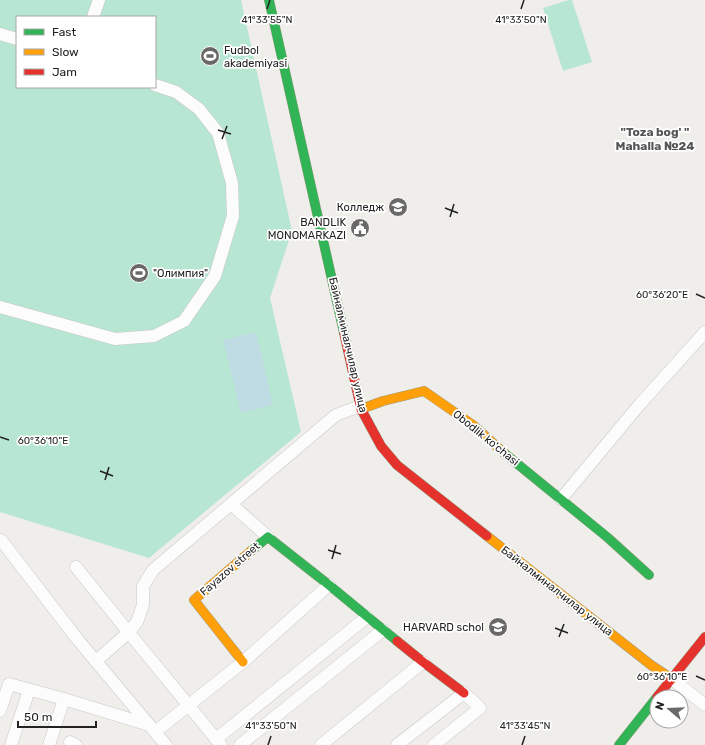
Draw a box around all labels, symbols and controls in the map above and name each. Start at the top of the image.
text: 41°33'55"N [242,14,293,26]
text: 41°33'50"N [495,14,547,26]
legend [16,16,156,88]
text: Fast [52,25,76,39]
place label: Fudbol akademiyasi [224,44,287,70]
text: Slow [52,45,79,59]
sports icon: Fudbol akademiyasi [199,45,221,67]
text: Jam [52,65,77,79]
district label: "Toza bog' " Mahalla №24 [615,125,695,153]
school or university icon: Колледж [387,196,409,218]
place label: Колледж [337,201,384,214]
place label: BANDLIK MONOMARKAZI [268,216,346,242]
public building icon: BANDLIK MONOMARKAZI [349,217,371,239]
sports icon: "Олимпия" [128,262,150,284]
place label: "Олимпия" [153,267,208,280]
street label: Байналминалчилар улица [326,276,370,414]
text: 60°36'20"E [636,289,688,301]
street label: Obodlik ko'chasi [450,407,522,469]
text: 60°36'10"E [18,435,68,447]
street label: Fayazov street [198,539,263,598]
street label: Байналминалчилар улица [498,543,616,639]
school or university icon: HARVARD schol [487,616,509,638]
place label: HARVARD schol [403,621,484,634]
text: 60°36'10"E [637,671,687,683]
north arrow [649,689,689,729]
text: N [653,700,667,712]
scale bar [18,703,96,729]
text: 50 m [24,710,52,724]
text: 41°33'50"N [245,720,297,732]
text: 41°33'45"N [500,720,550,732]

